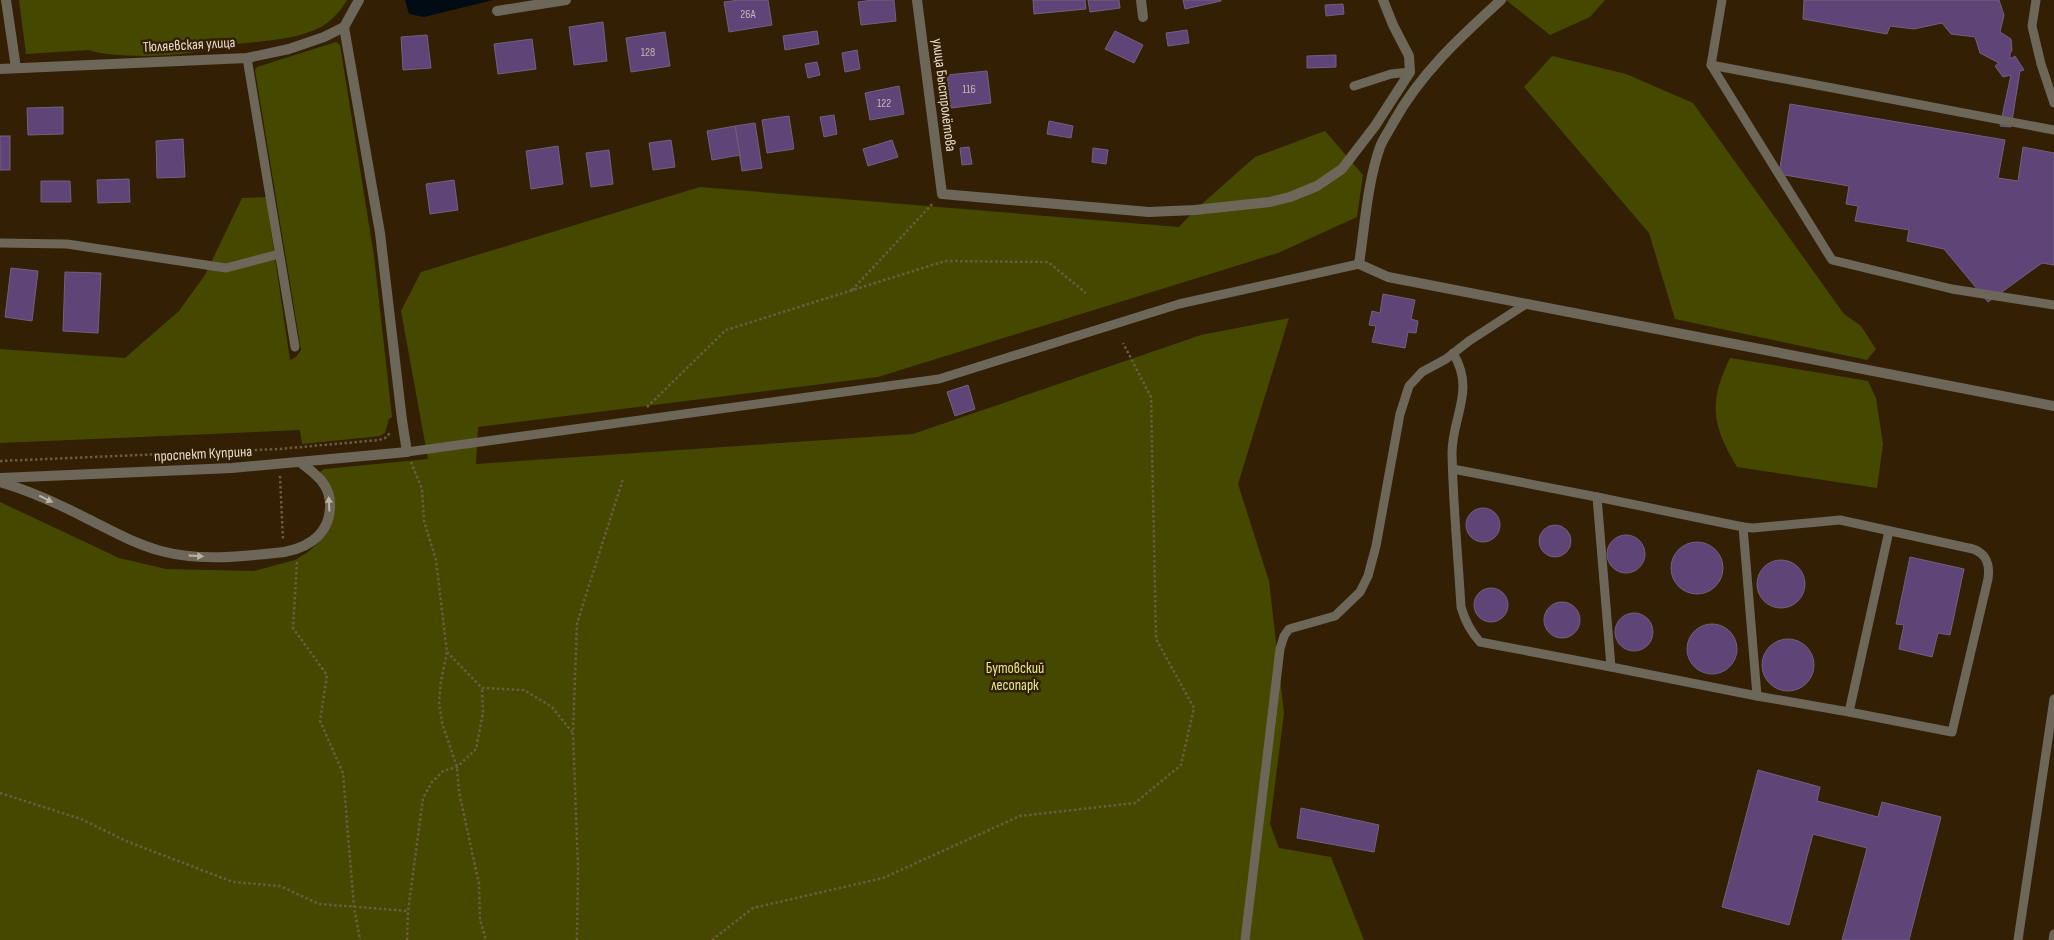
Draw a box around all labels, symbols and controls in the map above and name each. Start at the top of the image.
house number: 26А [740,7,757,22]
street label: Тюляевская улица [142,33,236,57]
street label: улица Быстролётова [928,37,960,153]
house number: 128 [641,45,655,60]
house number: 116 [962,82,976,97]
house number: 122 [877,96,891,111]
street label: проспект Куприна [153,442,253,466]
one-way arrow [39,495,53,503]
one-way arrow [325,495,333,511]
one-way arrow [189,553,205,561]
park label: Бутовский лесопарк [986,659,1044,695]

